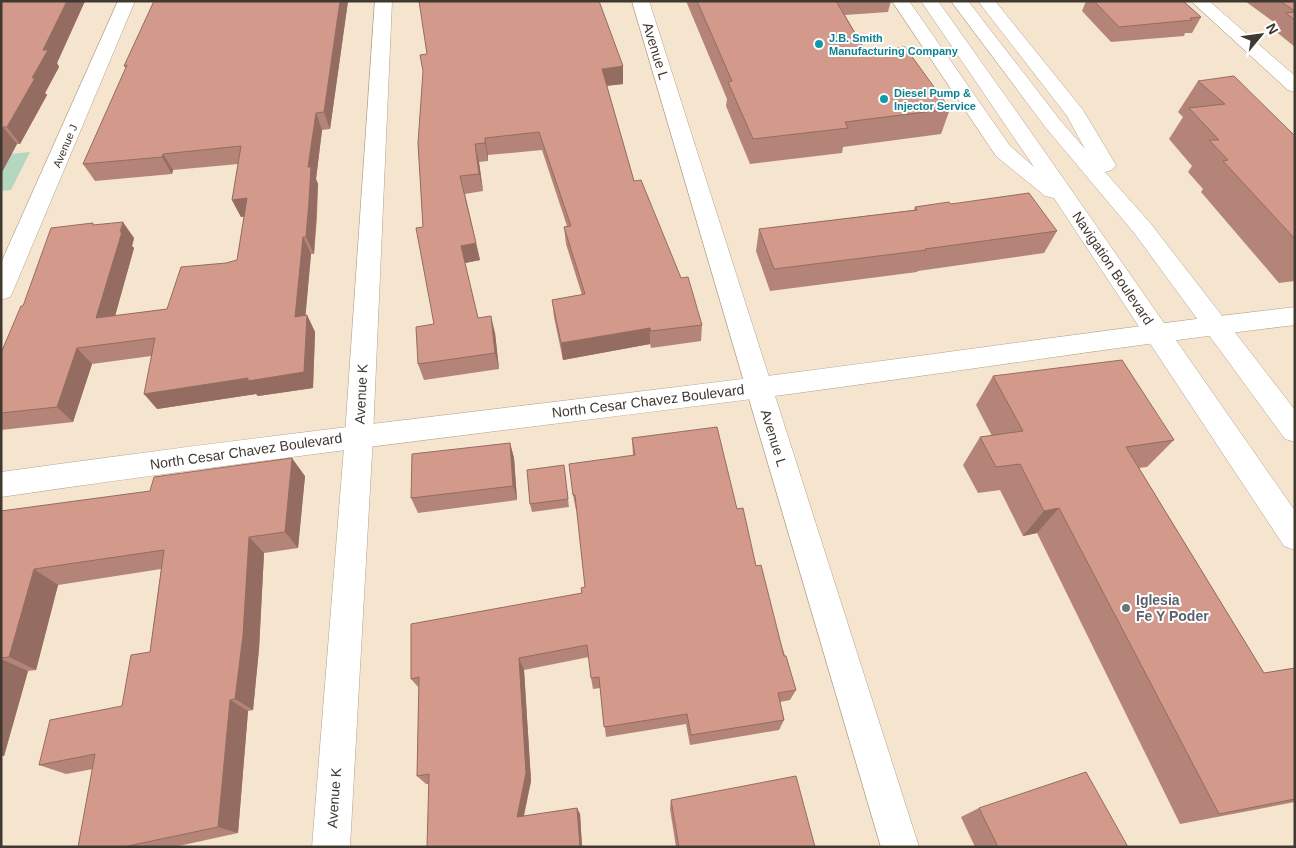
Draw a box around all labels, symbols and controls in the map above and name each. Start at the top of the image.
north arrow [1236,10,1286,60]
street label: Avenue L [640,20,672,82]
text: N [1263,20,1282,37]
place label: J.B. Smith Manufacturing Company [829,32,959,57]
marker: J.B. Smith Manufacturing Company [813,38,825,50]
place label: Diesel Pump & Injector Service [894,87,976,112]
marker: Diesel Pump & Injector Service [878,93,890,105]
street label: Avenue J [51,123,79,169]
street label: Navigation Boulevard [1069,208,1157,328]
street label: Avenue K [351,363,371,425]
street label: North Cesar Chavez Boulevard [551,381,745,421]
street label: Avenue L [758,407,790,469]
street label: North Cesar Chavez Boulevard [149,430,343,472]
place label: Iglesia Fe Y Poder [1136,592,1209,624]
marker: Iglesia Fe Y Poder [1120,602,1132,614]
street label: Avenue K [324,767,344,829]

